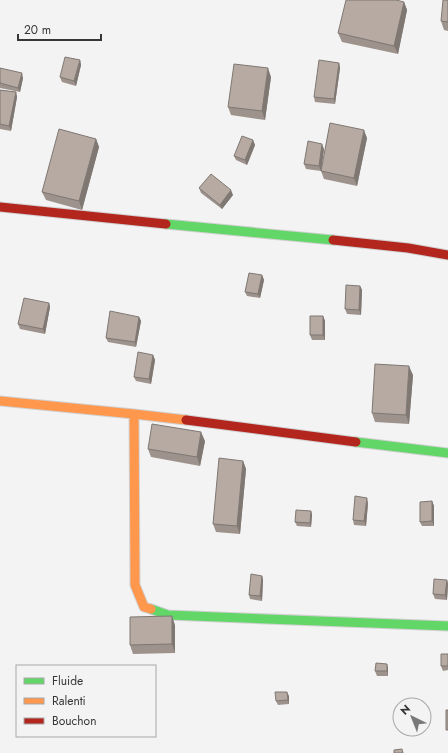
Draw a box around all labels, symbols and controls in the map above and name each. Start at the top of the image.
scale bar [18,16,101,42]
text: 20 m [24,21,51,39]
legend [16,665,156,737]
text: Fluide [52,672,83,690]
text: Ralenti [52,692,86,710]
north arrow [392,697,432,737]
text: N [397,701,414,719]
text: Bouchon [52,712,96,730]

